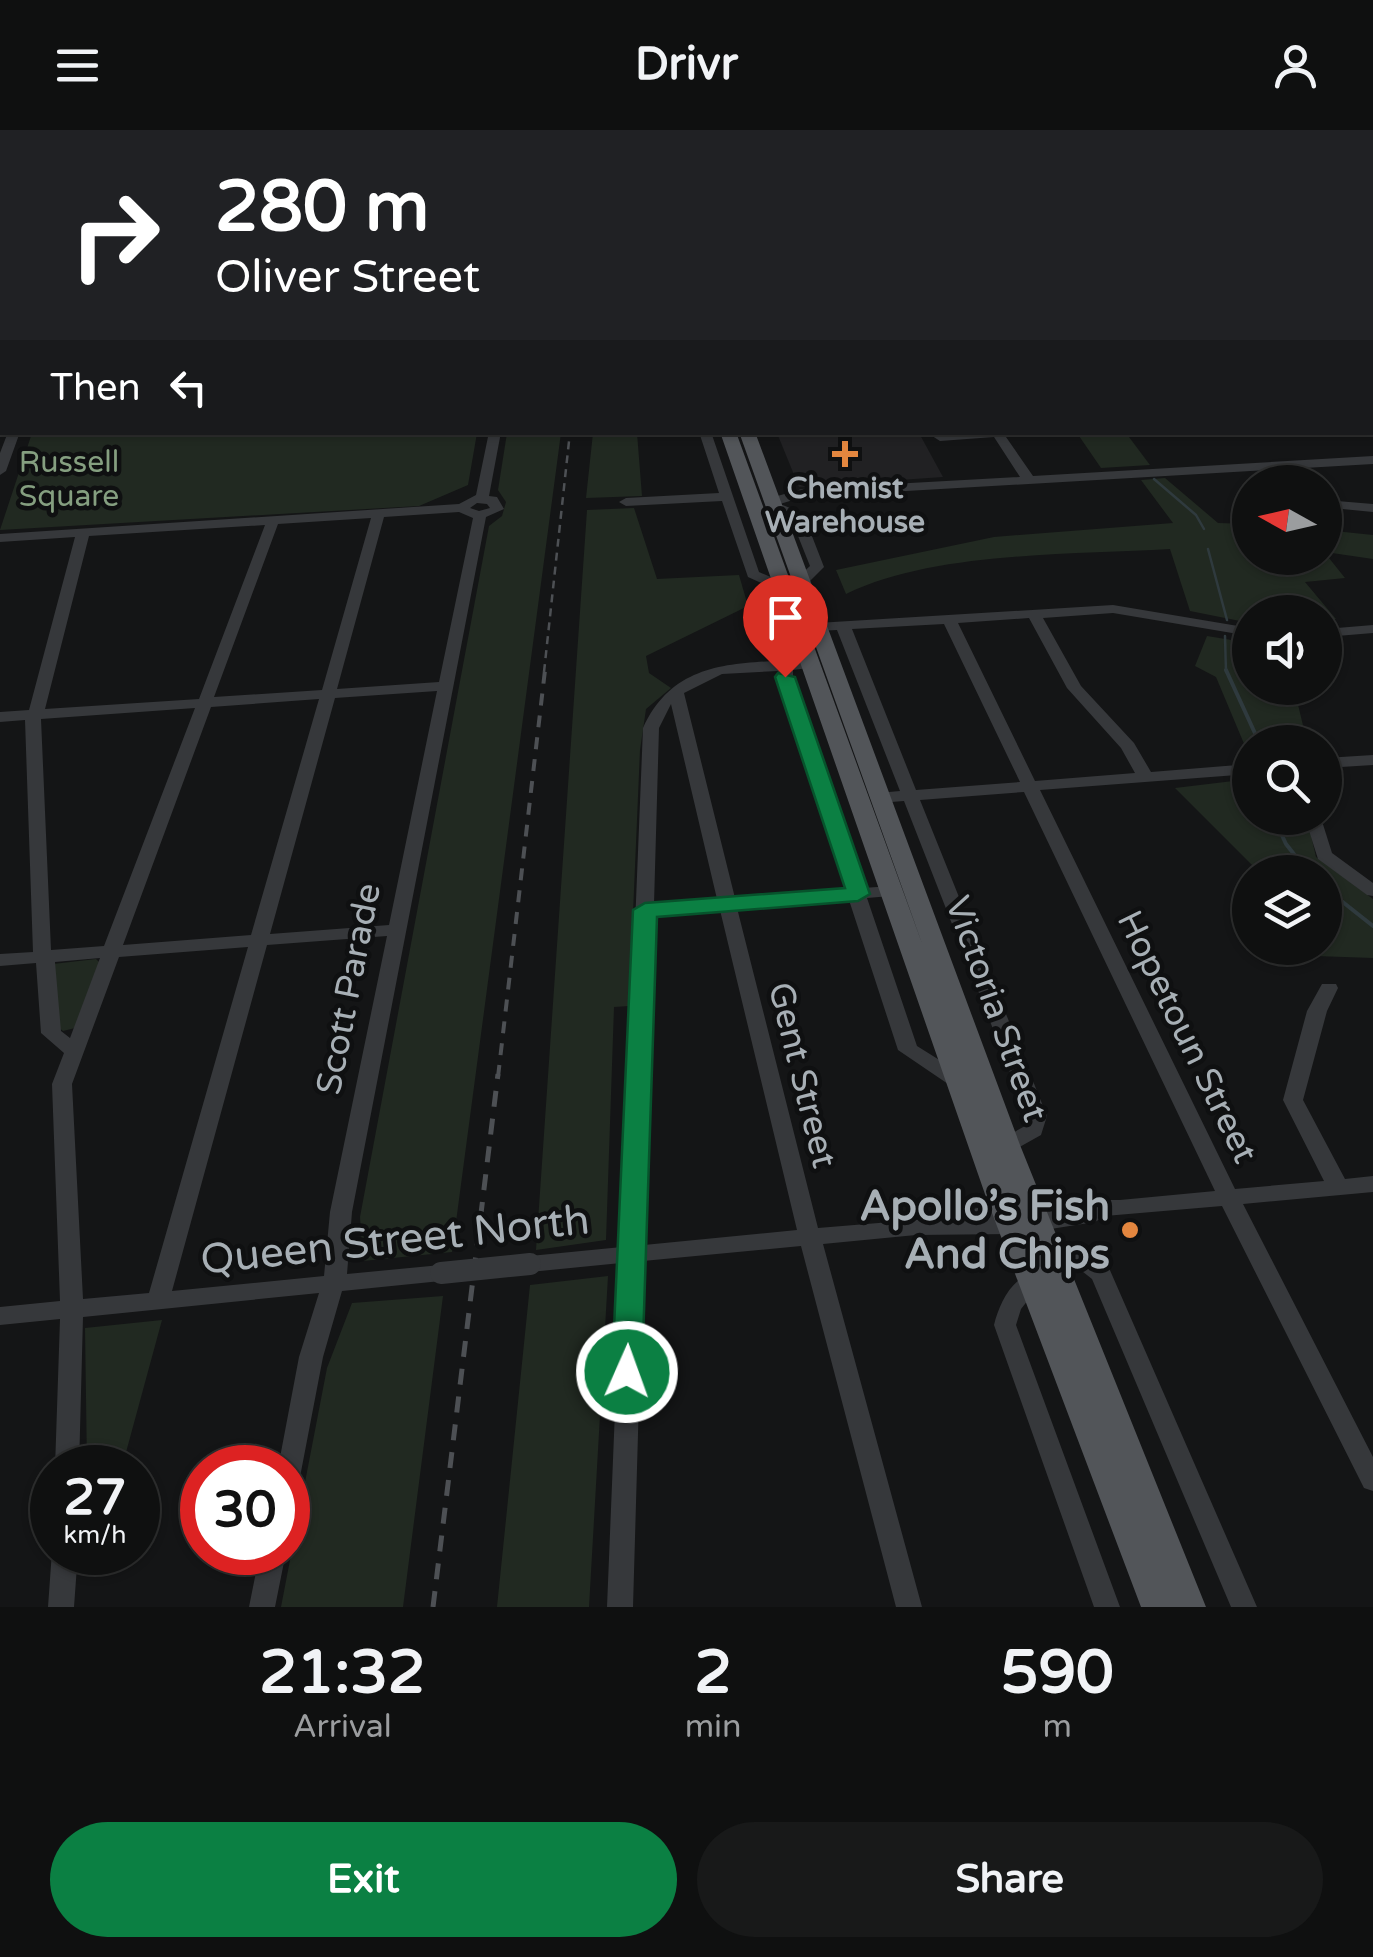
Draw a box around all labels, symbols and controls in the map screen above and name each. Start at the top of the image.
icon: menu [50,38,105,93]
text: Drivr [635,38,738,92]
icon: person [1268,38,1323,93]
text: 280 m [215,166,429,250]
icon: right [50,170,180,300]
text: Oliver Street [215,251,480,305]
icon: left [161,360,216,415]
text: Then [50,365,141,411]
marker: Chemist Warehouse [834,443,856,465]
park label: Russell Square [19,444,119,515]
north arrow [1232,465,1342,575]
map controls [1232,465,1342,965]
place label: Chemist Warehouse [765,470,925,541]
pin [743,575,828,678]
icon: arrive [758,590,813,645]
button: sound [1232,595,1342,705]
button: search [1232,725,1342,835]
button: layers [1232,855,1342,965]
street label: Scott Parade [308,880,390,1098]
street label: Victoria Street [936,891,1056,1127]
street label: Hopetoun Street [1108,904,1266,1170]
street label: Gent Street [759,978,845,1172]
place label: Apollo’s Fish And Chips [859,1181,1110,1280]
street label: Queen Street North [198,1194,592,1286]
marker: Apollo’s Fish And Chips [1119,1219,1141,1241]
position arrow [575,1320,679,1424]
speed limit sign: 30 [180,1445,310,1575]
text: 27 [64,1468,126,1528]
text: km/h [64,1520,126,1550]
text: 21:32 [259,1637,426,1709]
text: 2 [694,1637,732,1709]
text: 590 [1001,1637,1114,1709]
text: Arrival [293,1708,392,1746]
text: min [685,1708,742,1746]
text: m [1043,1708,1072,1746]
button: Exit [50,1822,677,1937]
button: Share [697,1822,1323,1937]

